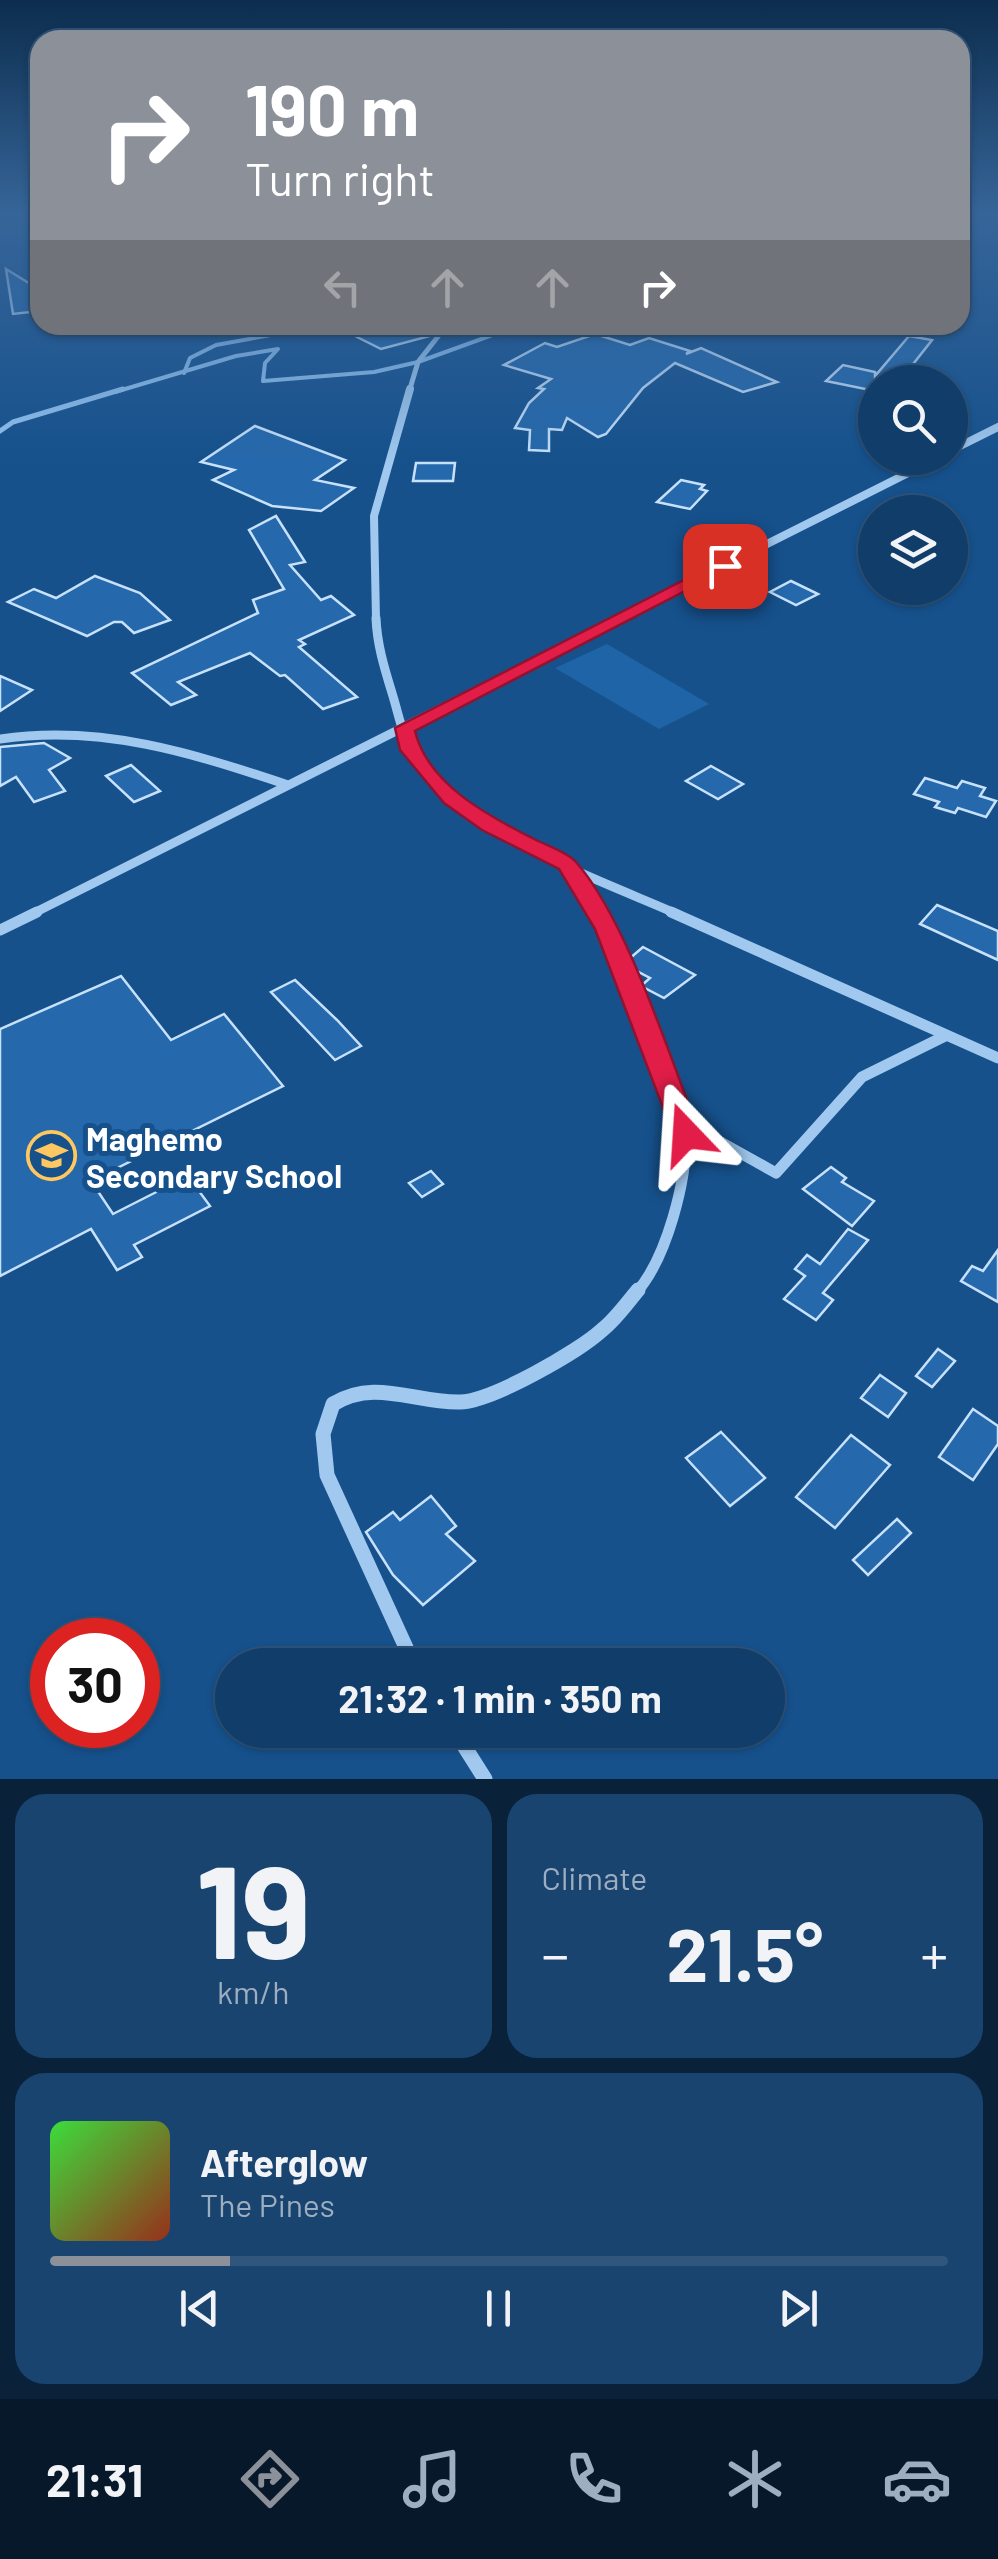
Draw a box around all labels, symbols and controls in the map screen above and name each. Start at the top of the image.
text: 190 m [245,66,419,150]
icon: right [80,70,210,200]
text: Turn right [245,151,435,205]
icon: left [315,260,370,315]
icon: ahead [420,260,475,315]
icon: ahead [525,260,580,315]
icon: right [630,260,685,315]
map controls [858,365,968,605]
button: search [858,365,968,475]
button: layers [858,495,968,605]
pin [683,524,768,609]
icon: arrive [698,539,753,594]
position arrow [634,1082,738,1186]
place label: Maghemo Secondary School [86,1119,342,1194]
school or university icon: Maghemo Secondary School [25,1130,77,1182]
speed limit sign: 30 [30,1618,160,1748]
text: 21:32 · 1 min · 350 m [338,1675,662,1721]
text: 19 [196,1829,311,1985]
text: Climate [542,1858,647,1896]
text: 21.5° [666,1907,823,1997]
text: − [542,1920,569,1986]
text: + [920,1920,948,1986]
text: km/h [217,1972,289,2010]
text: Afterglow [200,2139,368,2185]
text: The Pines [200,2185,335,2223]
icon: previous [172,2281,227,2336]
icon: pause [471,2281,526,2336]
icon: next [771,2281,826,2336]
icon: directions [235,2444,305,2514]
icon: music [397,2444,467,2514]
icon: phone [559,2444,629,2514]
icon: climate [720,2444,790,2514]
icon: car [882,2444,952,2514]
text: 21:31 [46,2452,143,2506]

